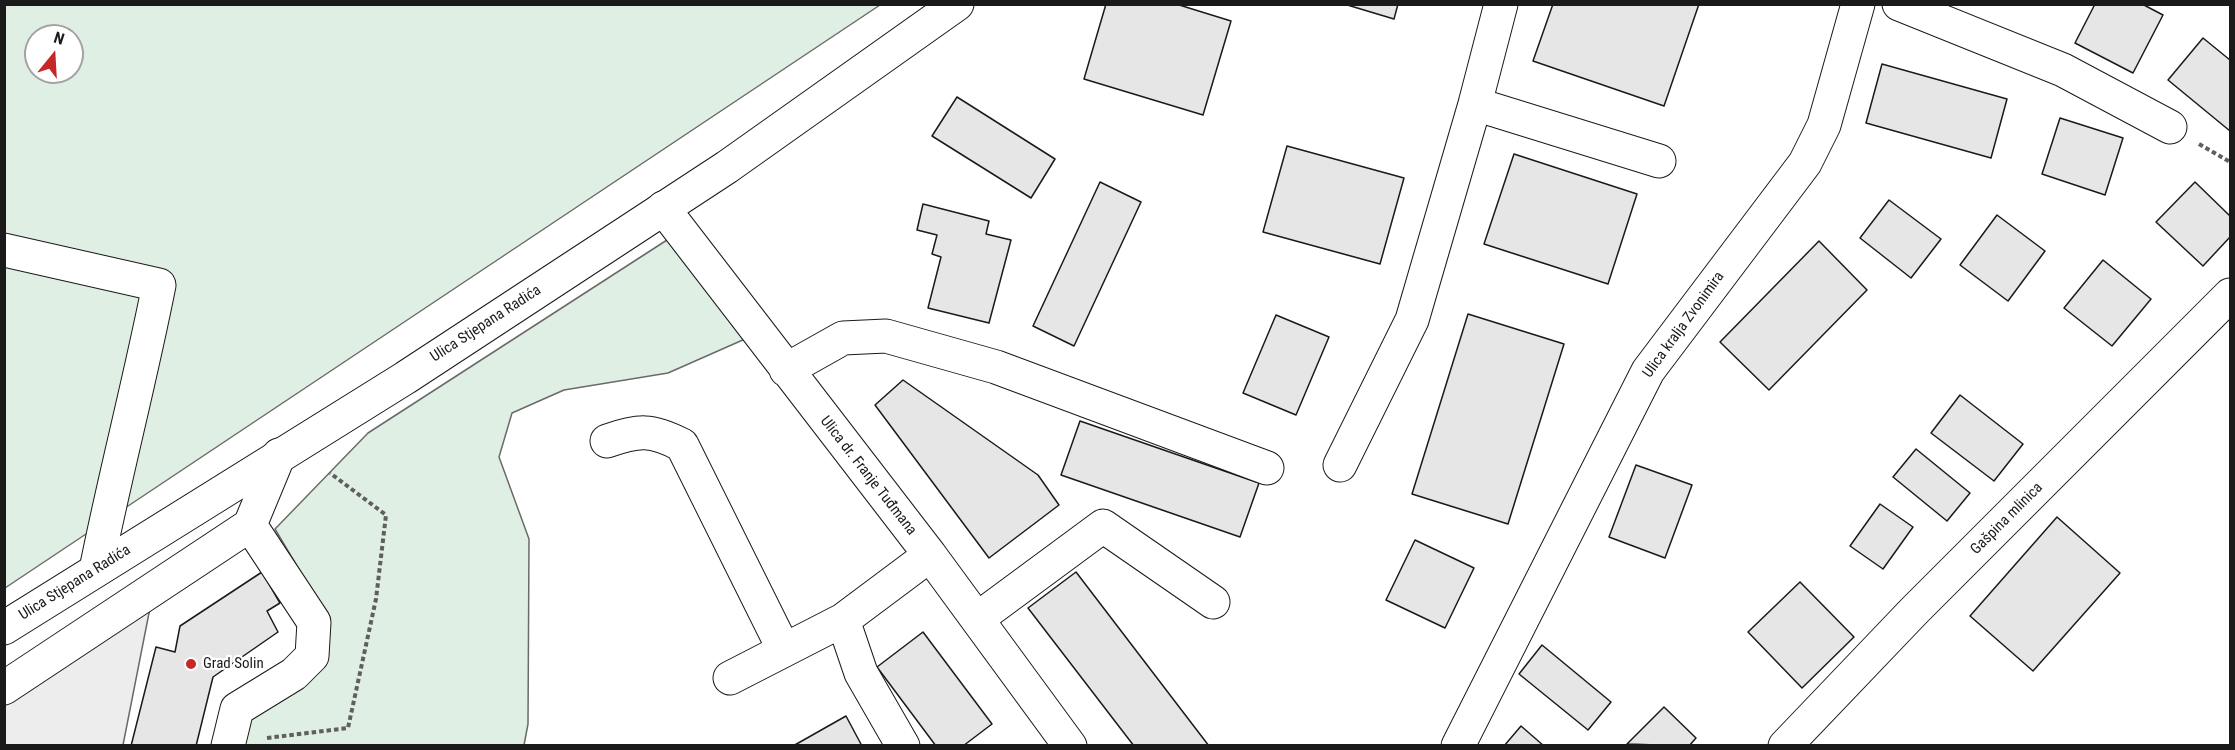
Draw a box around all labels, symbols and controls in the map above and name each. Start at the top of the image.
north arrow [24,24,84,84]
text: N [51,28,67,49]
street label: Ulica kralja Zvonimira [1639,268,1729,382]
street label: Ulica Stjepana Radića [427,282,545,366]
street label: Ulica dr. Franje Tuđmana [816,413,920,539]
street label: Gašpina mlinica [1967,479,2047,559]
street label: Ulica Stjepana Radića [16,541,134,625]
place label: Grad Solin [203,655,264,673]
marker: Grad Solin [184,657,198,671]

